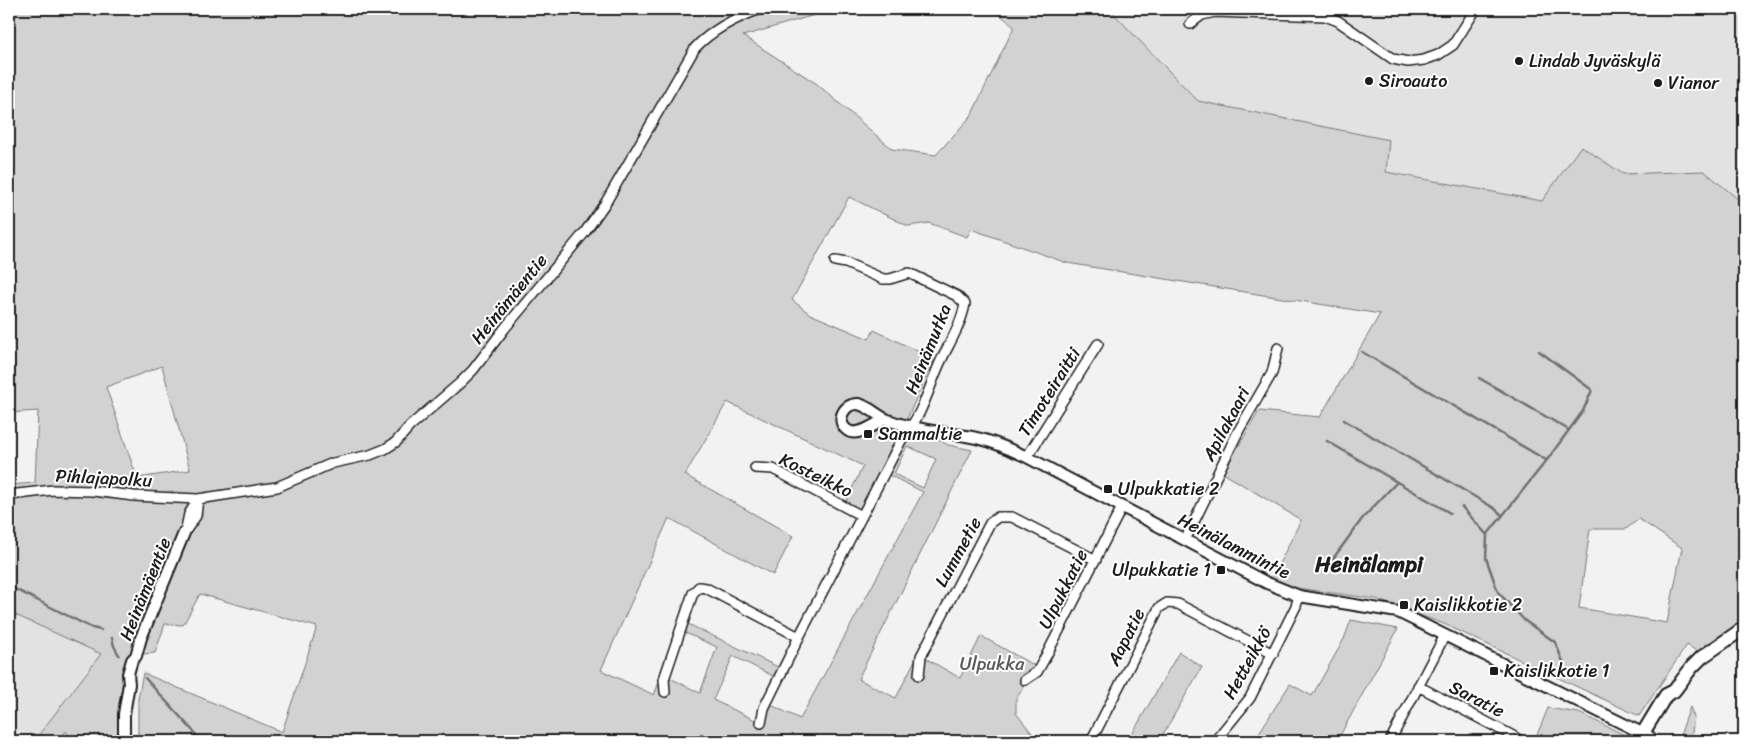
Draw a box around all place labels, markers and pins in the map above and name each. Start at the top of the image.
place label: Lindab Jyväskylä [1529,45,1661,77]
marker: Lindab Jyväskylä [1513,55,1525,67]
place label: Siroauto [1379,65,1448,97]
place label: Vianor [1668,67,1720,99]
marker: Siroauto [1363,75,1375,87]
marker: Vianor [1652,77,1664,89]
place label: Sammaltie [878,418,962,450]
marker: Sammaltie [862,428,874,440]
place label: Ulpukkatie 2 [1118,473,1220,505]
marker: Ulpukkatie 2 [1102,483,1114,495]
place label: Ulpukkatie 1 [1112,554,1211,586]
marker: Ulpukkatie 1 [1215,564,1227,576]
place label: Kaislikkotie 2 [1414,589,1522,621]
marker: Kaislikkotie 2 [1398,599,1410,611]
place label: Kaislikkotie 1 [1504,655,1610,687]
marker: Kaislikkotie 1 [1488,665,1500,677]

